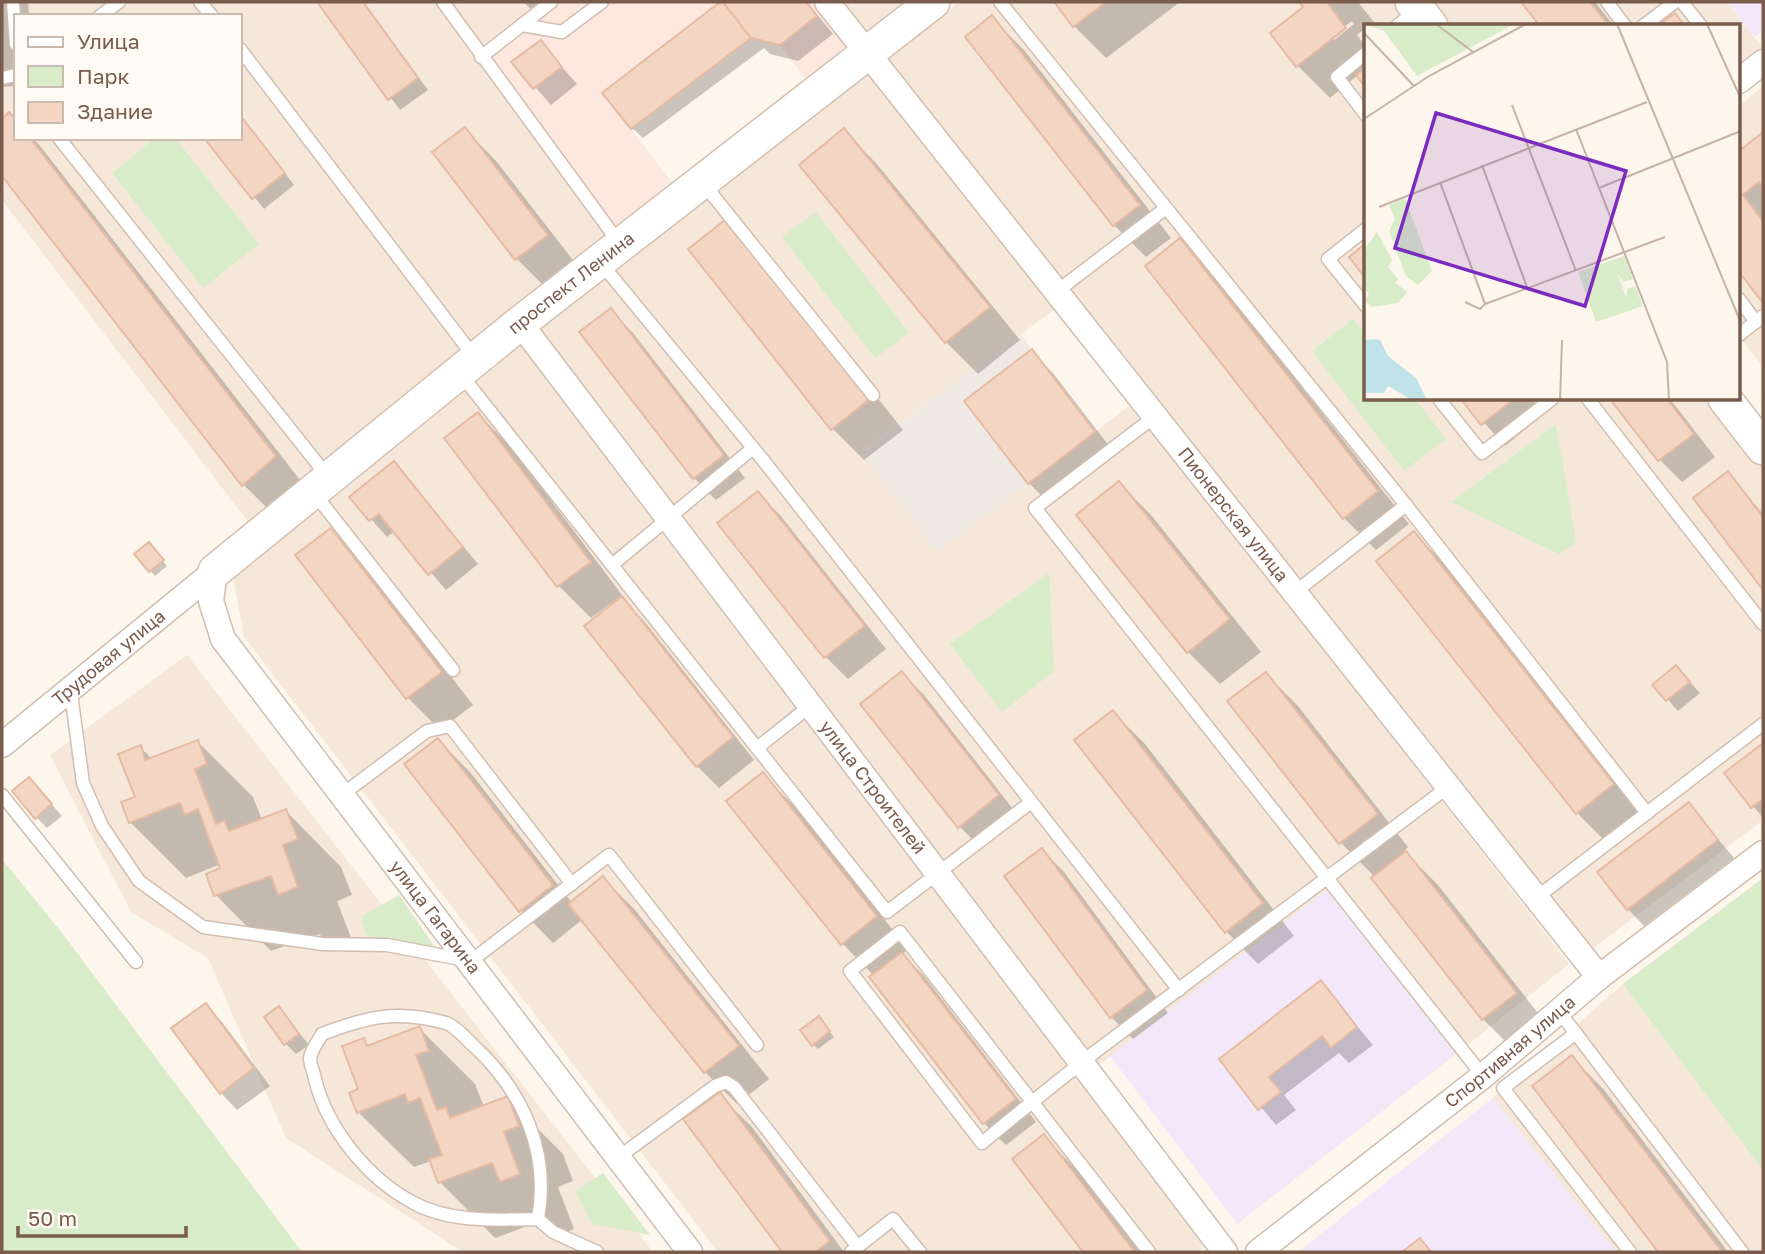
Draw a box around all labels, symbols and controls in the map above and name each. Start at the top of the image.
legend [14,14,242,140]
inset map [1364,24,1740,401]
text: Улица [77,28,140,54]
text: Парк [77,63,130,89]
text: Здание [77,98,153,124]
street label: проспект Ленина [503,226,638,338]
street label: Пионерская улица [1174,442,1294,586]
street label: Трудовая улица [47,604,169,710]
street label: улица Строителей [815,716,931,858]
street label: улица Гагарина [386,856,486,978]
street label: Спортивная улица [1440,990,1579,1112]
scale bar [18,1194,186,1238]
text: 50 m [28,1205,77,1231]

